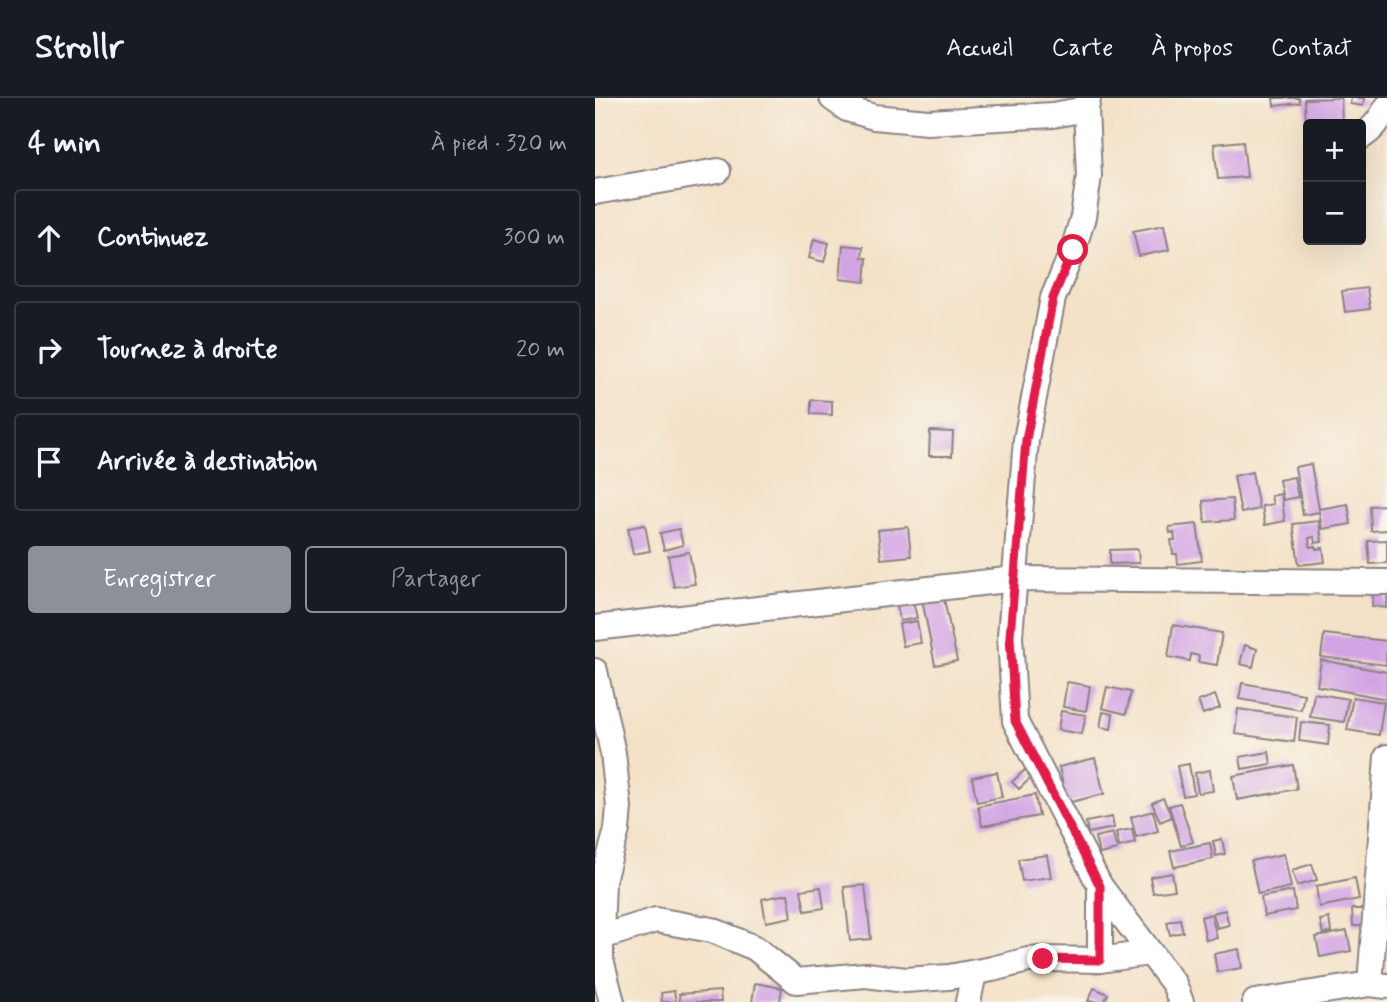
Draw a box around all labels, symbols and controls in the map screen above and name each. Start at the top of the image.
text: Strollr [35,26,124,70]
text: Accueil [946,33,1014,64]
text: Carte [1052,33,1113,64]
text: À propos [1151,33,1233,64]
text: Contact [1271,33,1352,64]
map controls [1303,119,1366,245]
button: + [1303,119,1366,182]
text: 4 min [28,124,101,163]
text: À pied · 320 m [431,129,567,159]
button: − [1303,182,1366,245]
icon: ahead [30,219,68,257]
text: Continuez [97,221,208,255]
text: 300 m [503,223,565,253]
route start [1057,234,1088,265]
icon: right [30,331,68,369]
text: Tournez à droite [97,333,278,367]
text: 20 m [516,335,565,365]
icon: arrive [30,443,68,481]
text: Arrivée à destination [97,445,318,479]
button: Enregistrer [28,546,291,613]
button: Partager [305,546,567,613]
route end [1027,943,1058,974]

